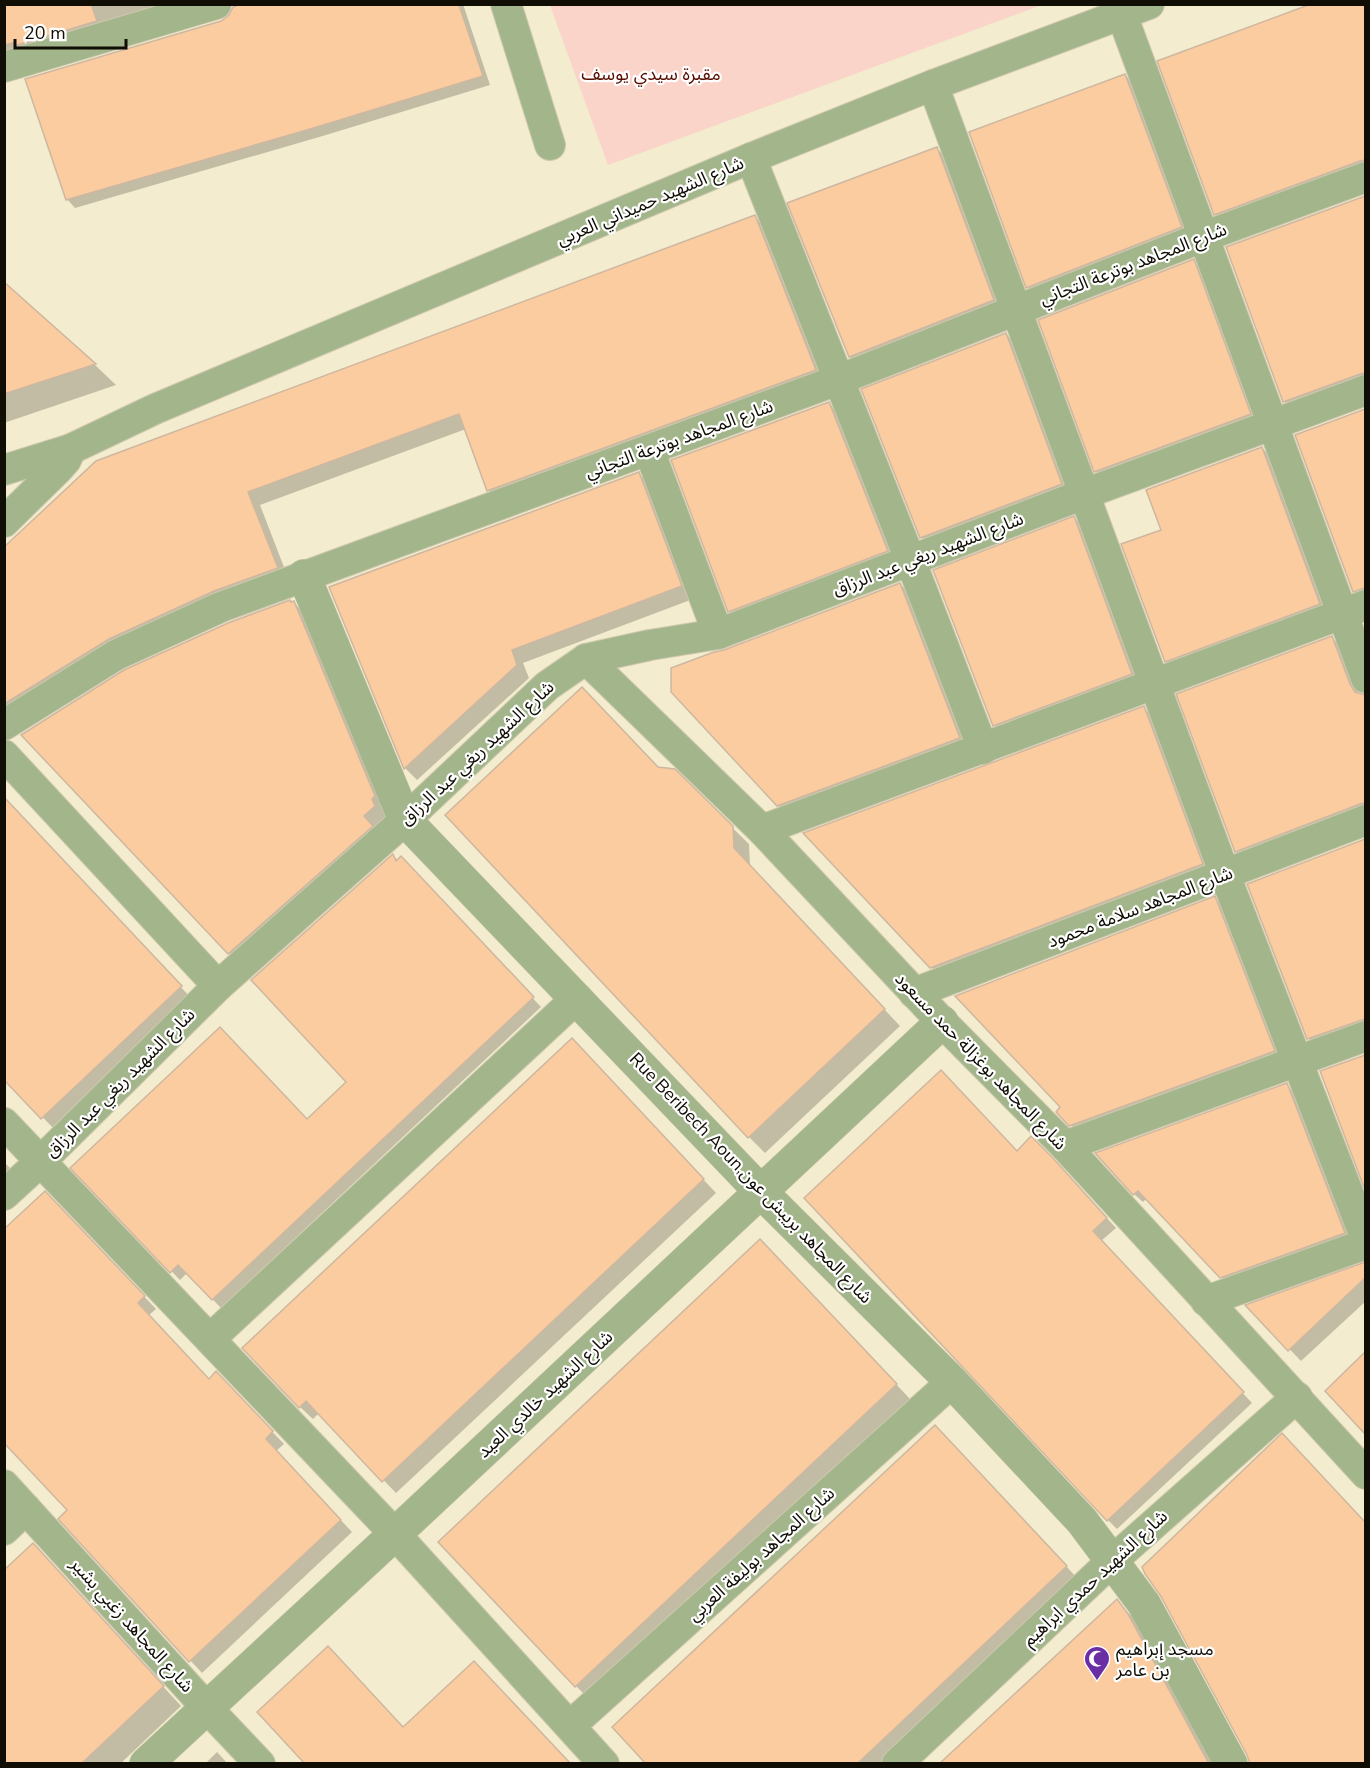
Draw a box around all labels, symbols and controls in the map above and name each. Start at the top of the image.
scale bar [15,12,126,50]
text: 20 m [24,21,66,45]
park label: مقبرة سيدي يوسف [581,62,721,87]
street label: شارع الشهيد حميداني العربي [553,151,748,253]
street label: شارع المجاهد بوترعة التجاني [1036,217,1231,313]
street label: شارع المجاهد بوترعة التجاني [582,394,777,486]
street label: شارع الشهيد ريغي عبد الرزاق [829,506,1028,603]
street label: شارع الشهيد ريغي عبد الرزاق [395,675,561,832]
street label: شارع المجاهد سلامة محمود [1044,861,1237,955]
street label: شارع المجاهد بوغزالة حمد مسعود [888,967,1072,1156]
street label: شارع الشهيد ريغي عبد الرزاق [40,1003,202,1165]
street label: Rue Beribech Aoun,شارع المجاهد بريبش عون [623,1047,878,1310]
street label: شارع الشهيد خالدي العيد [472,1325,619,1465]
street label: شارع المجاهد بوليفة العربي [682,1481,841,1628]
street label: شارع الشهيد حمدي ابراهيم [1017,1504,1174,1653]
street label: شارع المجاهد زغبي بشير [63,1552,199,1699]
place label: مسجد إبراهيم بن عامر [1115,1637,1214,1682]
mosque icon: مسجد إبراهيم بن عامر [1082,1644,1112,1682]

